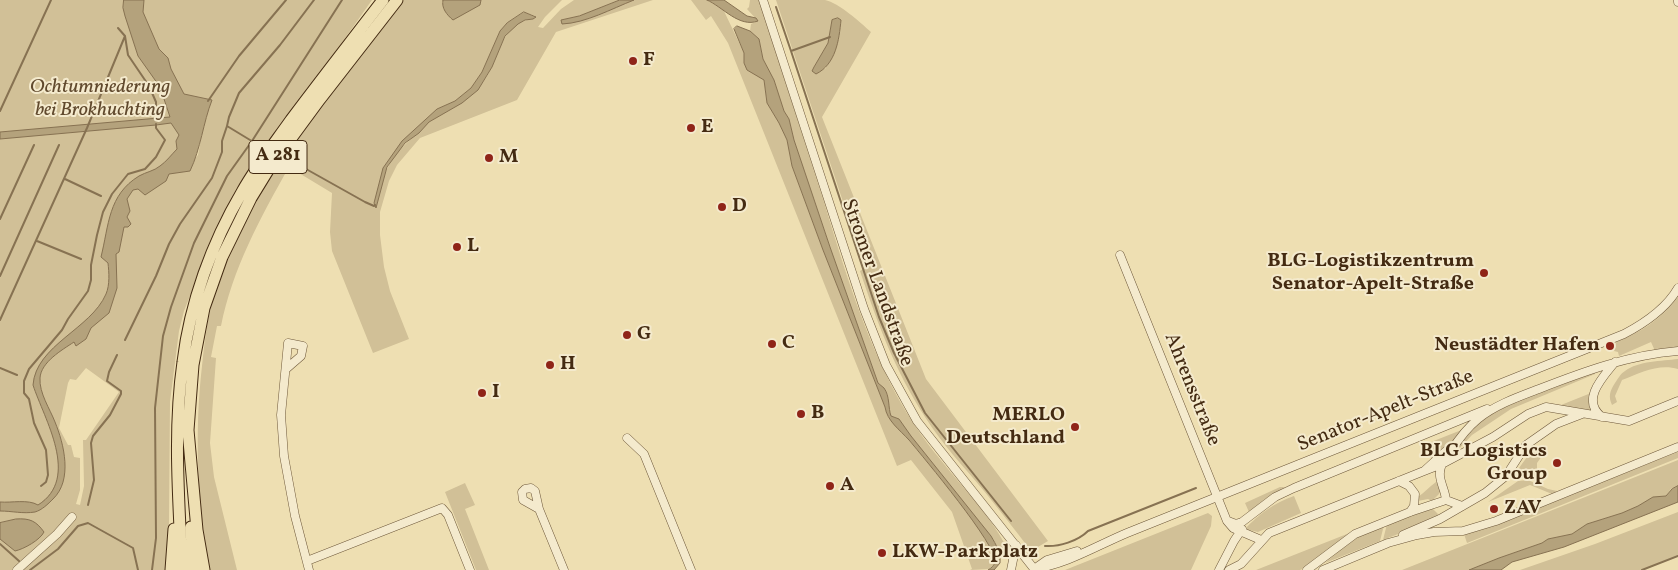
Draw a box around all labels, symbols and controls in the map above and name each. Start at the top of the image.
place label: F [643,49,655,73]
marker: F [627,55,639,67]
park label: Ochtumniederung bei Brokhuchting [30,76,170,123]
place label: E [701,116,713,140]
marker: E [685,122,697,134]
road number: A 281 [249,140,307,173]
place label: M [499,146,518,170]
marker: M [483,152,495,164]
place label: D [732,195,747,219]
street label: Stromer Landstraße [835,196,917,370]
marker: D [716,201,728,213]
place label: L [467,235,479,259]
marker: L [451,241,463,253]
place label: BLG-Logistikzentrum Senator-Apelt-Straße [1267,250,1474,297]
marker: BLG-Logistikzentrum Senator-Apelt-Straße [1478,267,1490,279]
place label: G [637,323,651,347]
marker: G [621,329,633,341]
street label: Ahrensstraße [1157,330,1225,450]
place label: C [782,332,795,356]
place label: Neustädter Hafen [1435,334,1600,358]
marker: C [766,338,778,350]
marker: Neustädter Hafen [1604,340,1616,352]
place label: H [560,353,576,377]
marker: H [544,359,556,371]
street label: Senator-Apelt-Straße [1294,366,1478,458]
place label: I [492,381,500,405]
marker: I [476,387,488,399]
place label: B [811,402,824,426]
place label: MERLO Deutschland [946,404,1065,451]
marker: B [795,408,807,420]
marker: MERLO Deutschland [1069,421,1081,433]
place label: BLG Logistics Group [1420,440,1547,487]
marker: BLG Logistics Group [1551,457,1563,469]
place label: A [840,474,854,498]
marker: A [824,480,836,492]
place label: ZAV [1504,497,1541,521]
marker: ZAV [1488,503,1500,515]
place label: LKW-Parkplatz [892,541,1038,565]
marker: LKW-Parkplatz [876,547,888,559]

